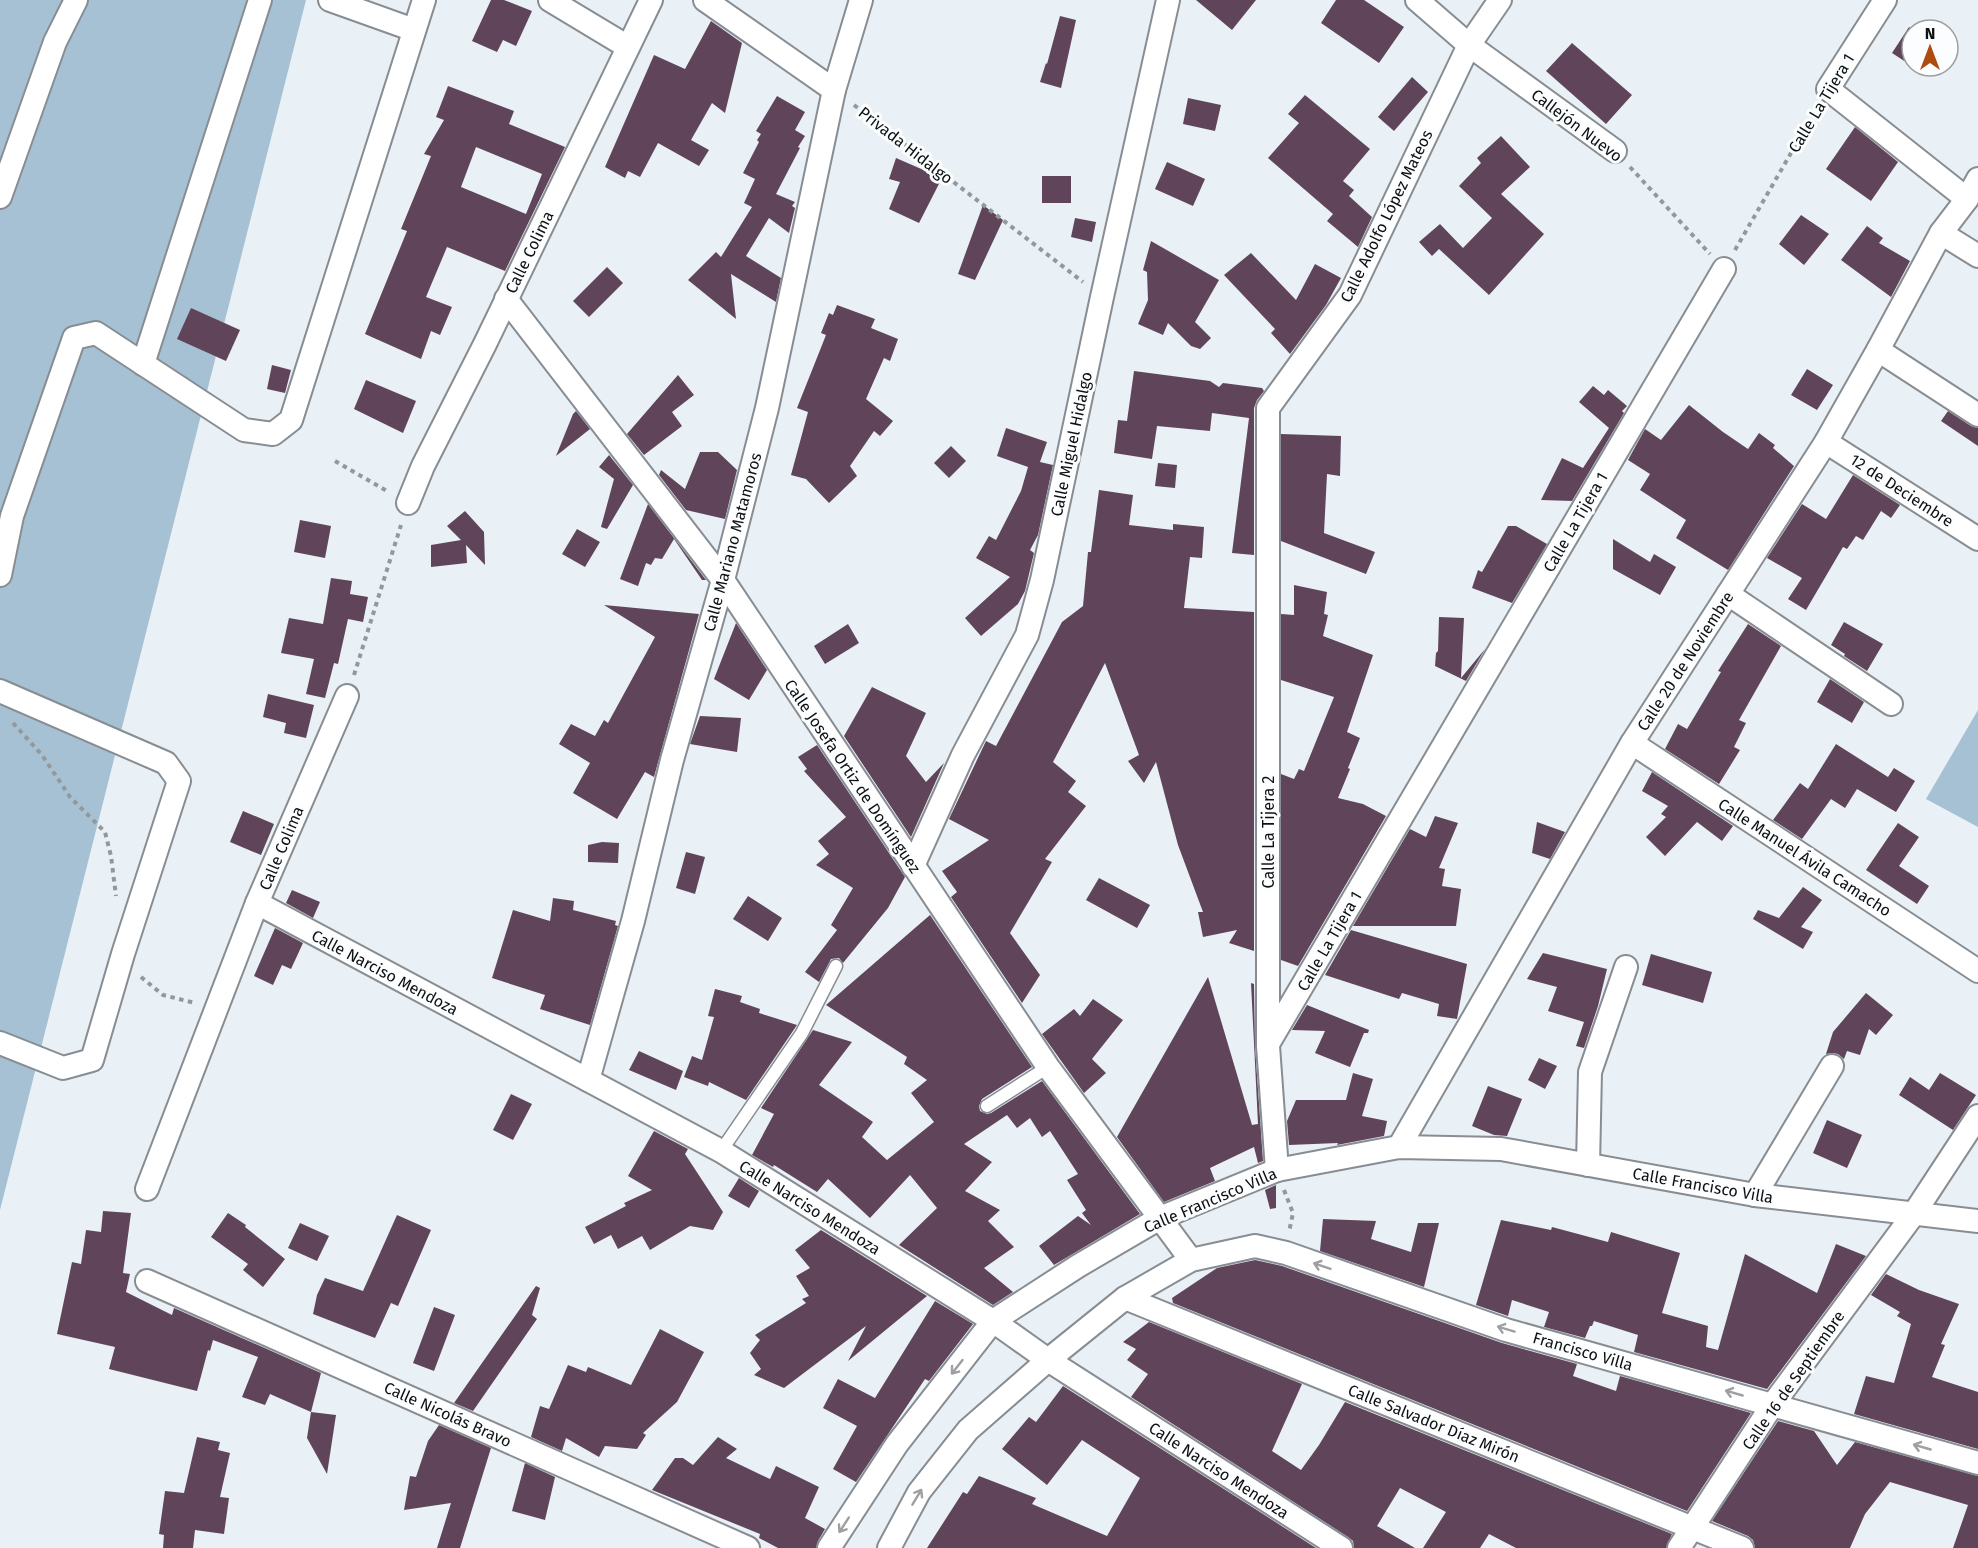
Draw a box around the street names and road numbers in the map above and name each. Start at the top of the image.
street label: Calle La Tijera 1 [1784,50,1858,156]
street label: Callejón Nuevo [1528,85,1626,166]
street label: Privada Hidalgo [855,103,957,188]
street label: Calle Adolfo López Mateos [1336,127,1437,306]
street label: Calle Colima [501,208,558,296]
street label: Calle Miguel Hidalgo [1047,370,1096,518]
street label: 12 de Deciembre [1847,450,1957,531]
street label: Calle Mariano Matamoros [699,451,765,634]
street label: Calle La Tijera 1 [1539,469,1612,575]
street label: Calle 20 de Noviembre [1633,588,1738,734]
street label: Calle Josefa Ortiz de Domínguez [781,676,925,877]
street label: Calle La Tijera 2 [1259,776,1278,888]
street label: Calle Manuel Ávila Camacho [1715,793,1895,921]
street label: Calle Colima [255,803,308,893]
street label: Calle La Tijera 1 [1293,888,1366,994]
street label: Calle Narciso Mendoza [308,926,461,1019]
street label: Calle Narciso Mendoza [736,1156,884,1259]
street label: Calle Francisco Villa [1141,1164,1280,1237]
street label: Calle Francisco Villa [1631,1164,1775,1207]
street label: Calle 16 de Septiembre [1738,1307,1849,1453]
street label: Francisco Villa [1531,1328,1635,1375]
street label: Calle Nicolás Bravo [381,1378,514,1451]
street label: Calle Salvador Díaz Mirón [1345,1380,1522,1467]
street label: Calle Narciso Mendoza [1145,1418,1292,1523]

